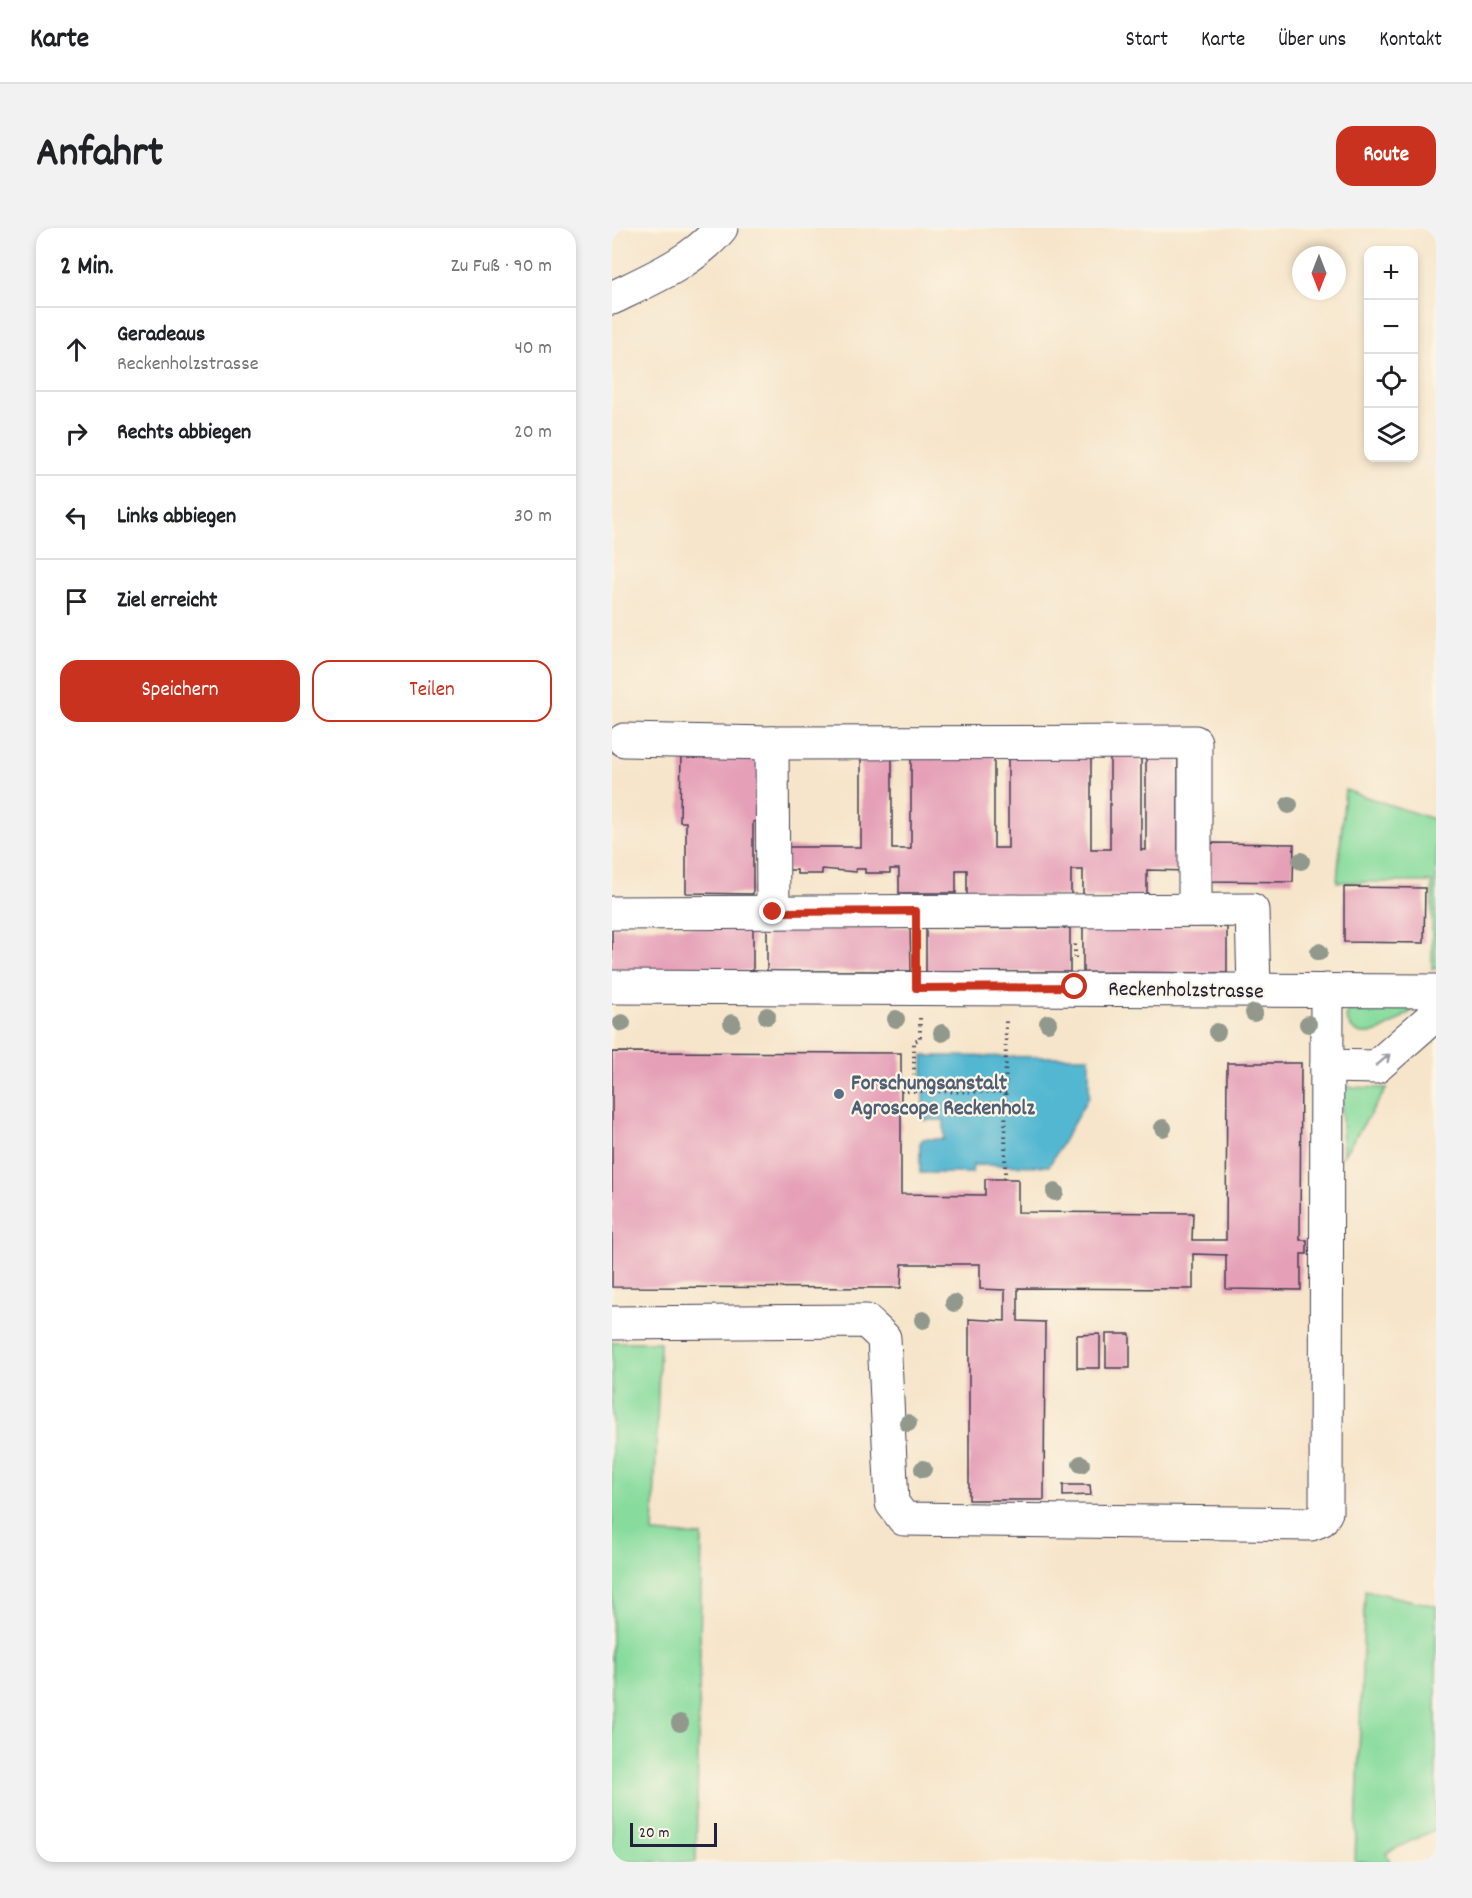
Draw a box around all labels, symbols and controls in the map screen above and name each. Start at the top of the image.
text: Karte [30,21,89,61]
text: Start [1126,26,1168,56]
text: Karte [1201,26,1245,56]
text: Über uns [1278,26,1346,56]
text: Kontakt [1379,26,1442,56]
text: Anfahrt [36,126,163,186]
button: Route [1336,126,1436,186]
north arrow [1292,246,1346,300]
map controls [1364,246,1418,462]
button: + [1364,246,1418,300]
text: 2 Min. [60,249,114,286]
text: Zu Fuß · 90 m [451,253,552,281]
button: − [1364,300,1418,354]
text: Geradeaus [117,320,205,351]
icon: ahead [60,333,93,366]
text: 40 m [514,335,552,363]
text: Reckenholzstrasse [117,351,258,379]
button: locate [1364,354,1418,408]
button: layers [1364,408,1418,462]
icon: right [60,417,93,450]
text: Rechts abbiegen [117,418,251,449]
text: 20 m [514,419,552,447]
icon: left [60,501,93,534]
text: Links abbiegen [117,502,236,533]
text: 30 m [514,503,552,531]
icon: arrive [60,585,93,618]
text: Ziel erreicht [117,586,217,617]
button: Speichern [60,660,300,722]
button: Teilen [312,660,552,722]
route end [759,898,785,924]
route start [1061,973,1087,999]
street label: Reckenholzstrasse [1108,975,1264,1008]
one-way arrow [1375,1053,1390,1067]
place label: Forschungsanstalt Agroscope Reckenholz [851,1069,1036,1125]
marker: Forschungsanstalt Agroscope Reckenholz [832,1087,846,1101]
scale bar [630,1820,717,1848]
text: 20 m [639,1822,669,1845]

